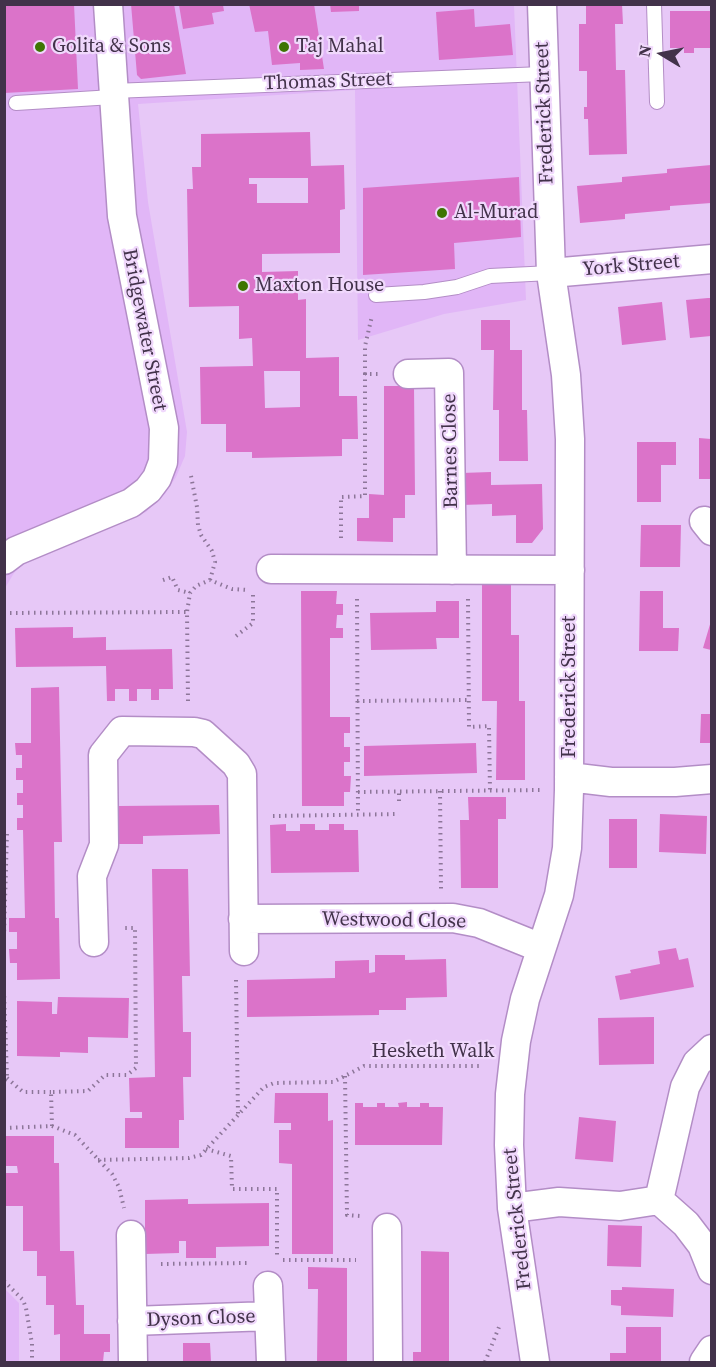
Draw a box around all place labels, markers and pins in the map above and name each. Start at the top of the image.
place label: Golita & Sons [52,35,171,59]
place label: Taj Mahal [296,35,384,59]
marker: Golita & Sons [33,40,47,54]
marker: Taj Mahal [277,40,291,54]
place label: Al-Murad [454,201,538,225]
marker: Al-Murad [435,206,449,220]
place label: Maxton House [255,274,384,298]
marker: Maxton House [236,279,250,293]

